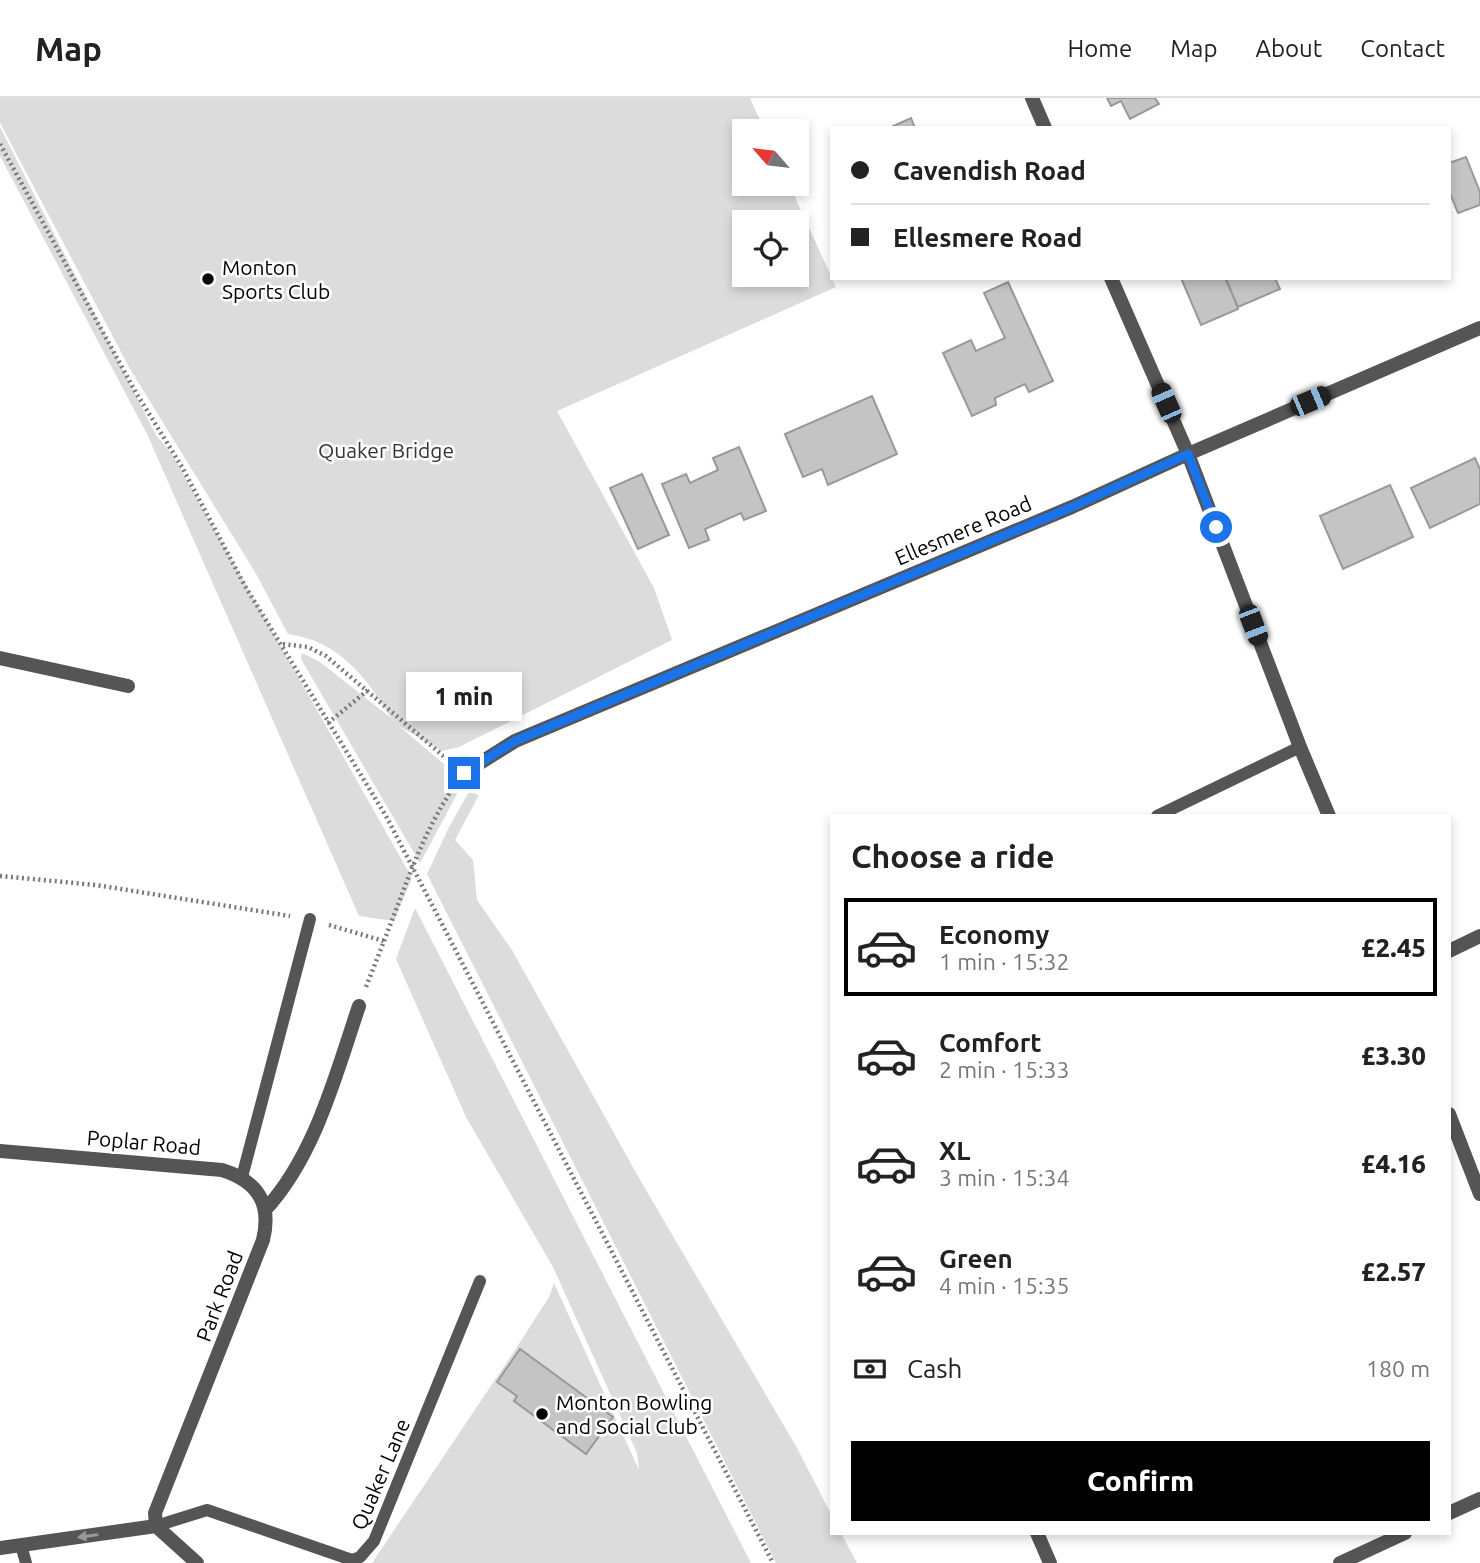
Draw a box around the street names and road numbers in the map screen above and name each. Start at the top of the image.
street label: Ellesmere Road [891,490,1035,570]
street label: Poplar Road [86,1125,202,1159]
street label: Park Road [191,1247,247,1345]
street label: Quaker Lane [346,1415,414,1533]

